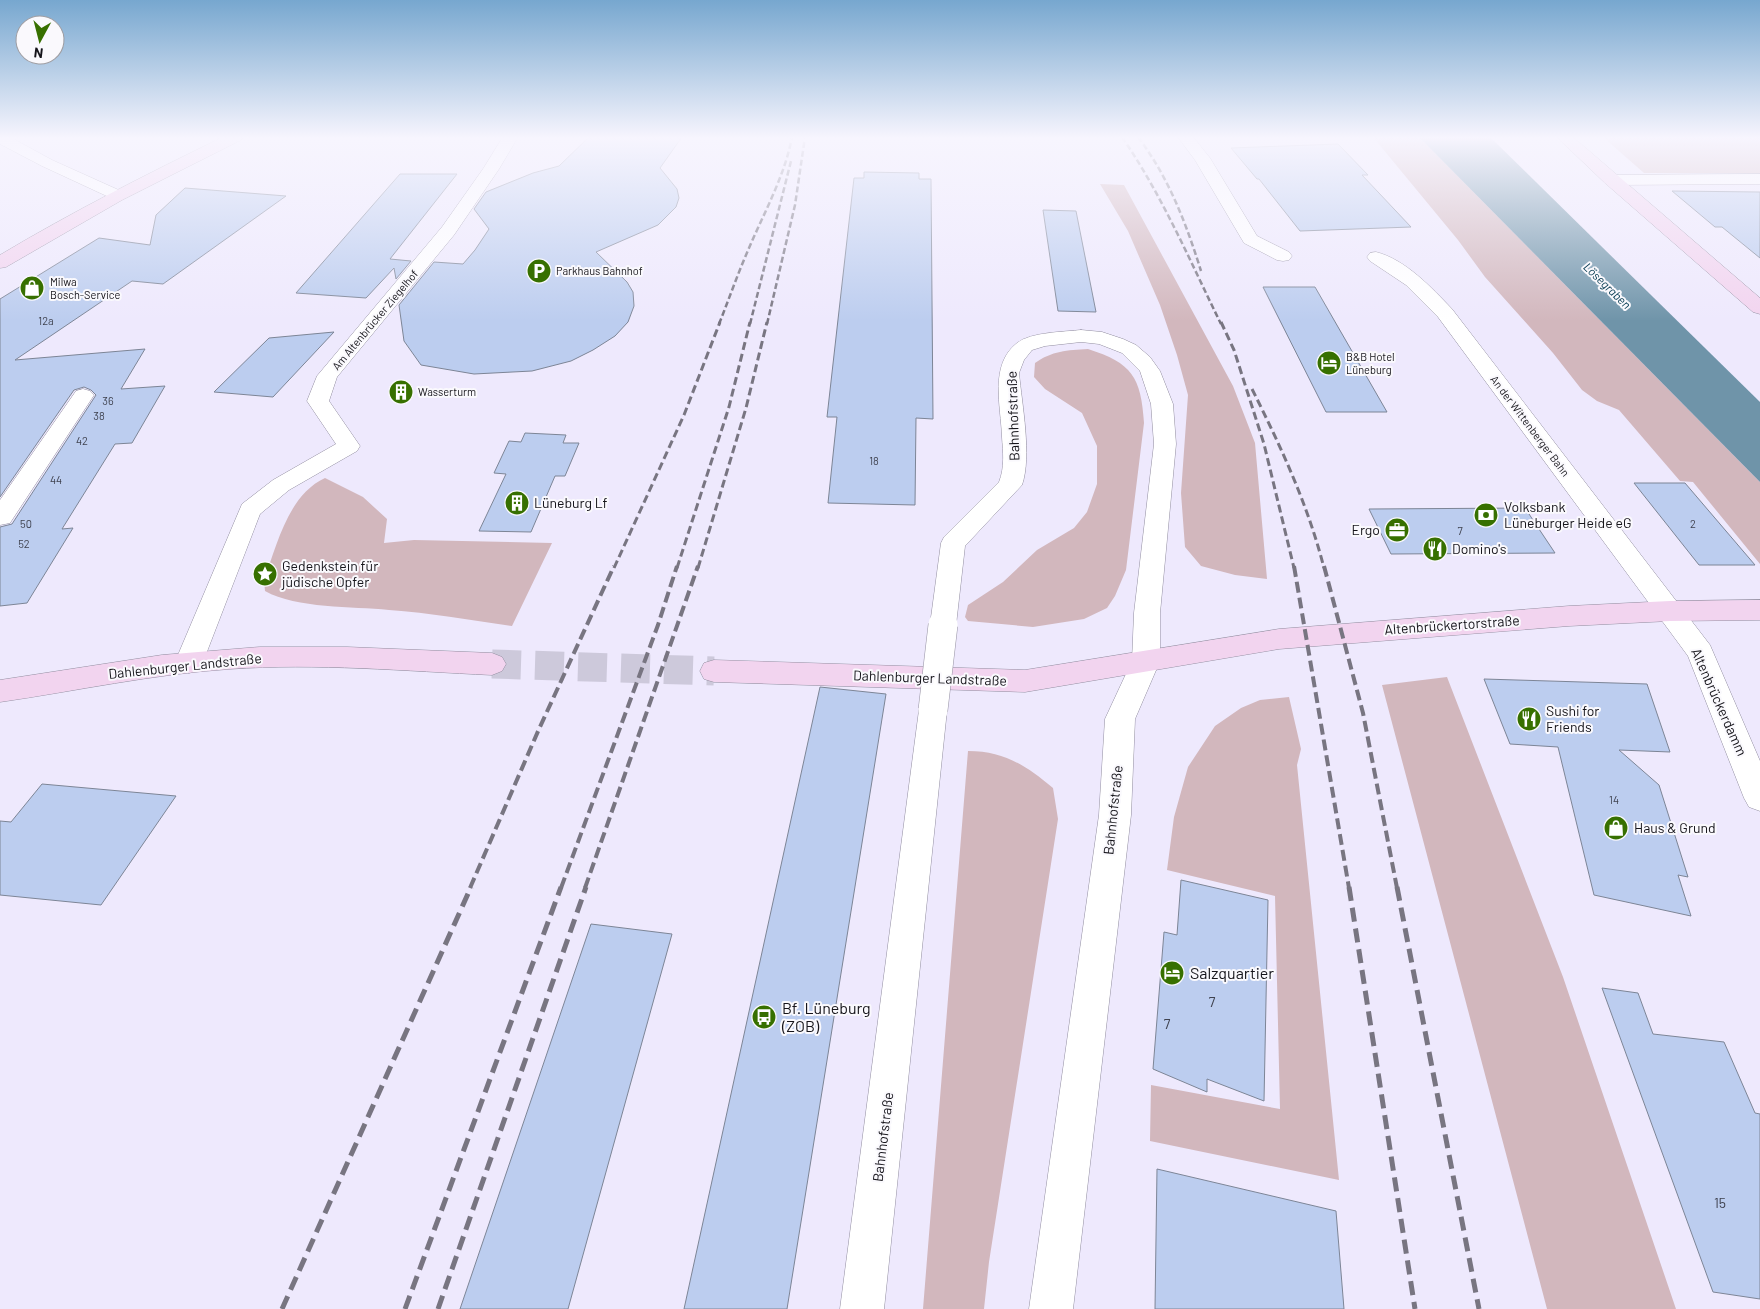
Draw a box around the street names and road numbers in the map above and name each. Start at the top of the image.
street label: Am Altenbrücker Ziegelhof [329,267,420,372]
street label: Bahnhofstraße [1002,371,1023,461]
street label: An der Wittenberger Bahn [1488,373,1573,479]
street label: Altenbrückertorstraße [1384,611,1520,638]
street label: Altenbrückerdamm [1688,645,1751,758]
street label: Dahlenburger Landstraße [108,649,262,682]
street label: Dahlenburger Landstraße [853,666,1007,689]
street label: Bahnhofstraße [1099,764,1126,856]
street label: Bahnhofstraße [869,1091,896,1183]

